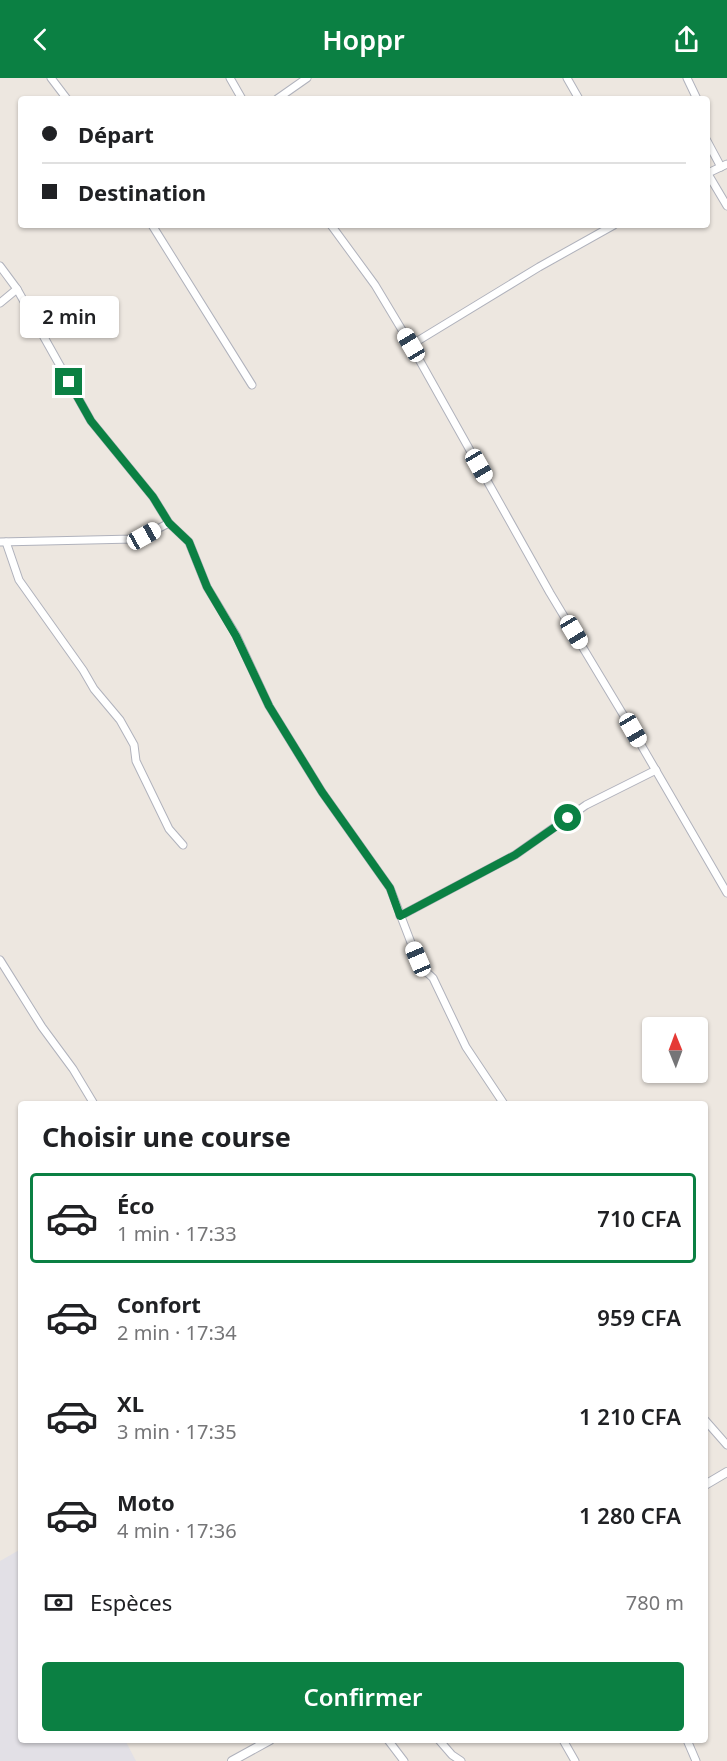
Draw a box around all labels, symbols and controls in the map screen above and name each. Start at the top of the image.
text: Hoppr [322,21,405,58]
icon: back [24,23,57,56]
icon: share [670,23,703,56]
text: Départ [78,119,154,149]
text: Destination [78,177,206,207]
callout: 2 min [20,295,118,337]
text: 2 min [42,303,97,330]
car [394,325,428,365]
route end [55,368,82,395]
car [462,446,496,486]
car [124,519,164,553]
car [557,612,591,652]
car [616,710,650,750]
route start [554,804,581,831]
car [403,939,433,979]
north arrow [642,1017,708,1083]
map controls [642,1017,708,1083]
text: Choisir une course [42,1118,291,1155]
text: Éco [117,1190,154,1220]
icon: car [45,1191,99,1245]
text: 710 CFA [597,1203,681,1233]
text: 1 min · 17:33 [117,1220,237,1247]
text: Confort [117,1289,201,1319]
icon: car [45,1290,99,1344]
text: 959 CFA [597,1302,681,1332]
text: 2 min · 17:34 [117,1319,237,1346]
text: XL [117,1388,144,1418]
icon: car [45,1389,99,1443]
text: 1 210 CFA [579,1401,681,1431]
text: 3 min · 17:35 [117,1418,237,1445]
text: Moto [117,1487,175,1517]
icon: car [45,1488,99,1542]
text: 1 280 CFA [579,1500,681,1530]
text: 4 min · 17:36 [117,1517,237,1544]
icon: cash [42,1586,75,1619]
text: Espèces [90,1587,172,1617]
text: 780 m [626,1589,684,1616]
button: Confirmer [42,1662,684,1731]

